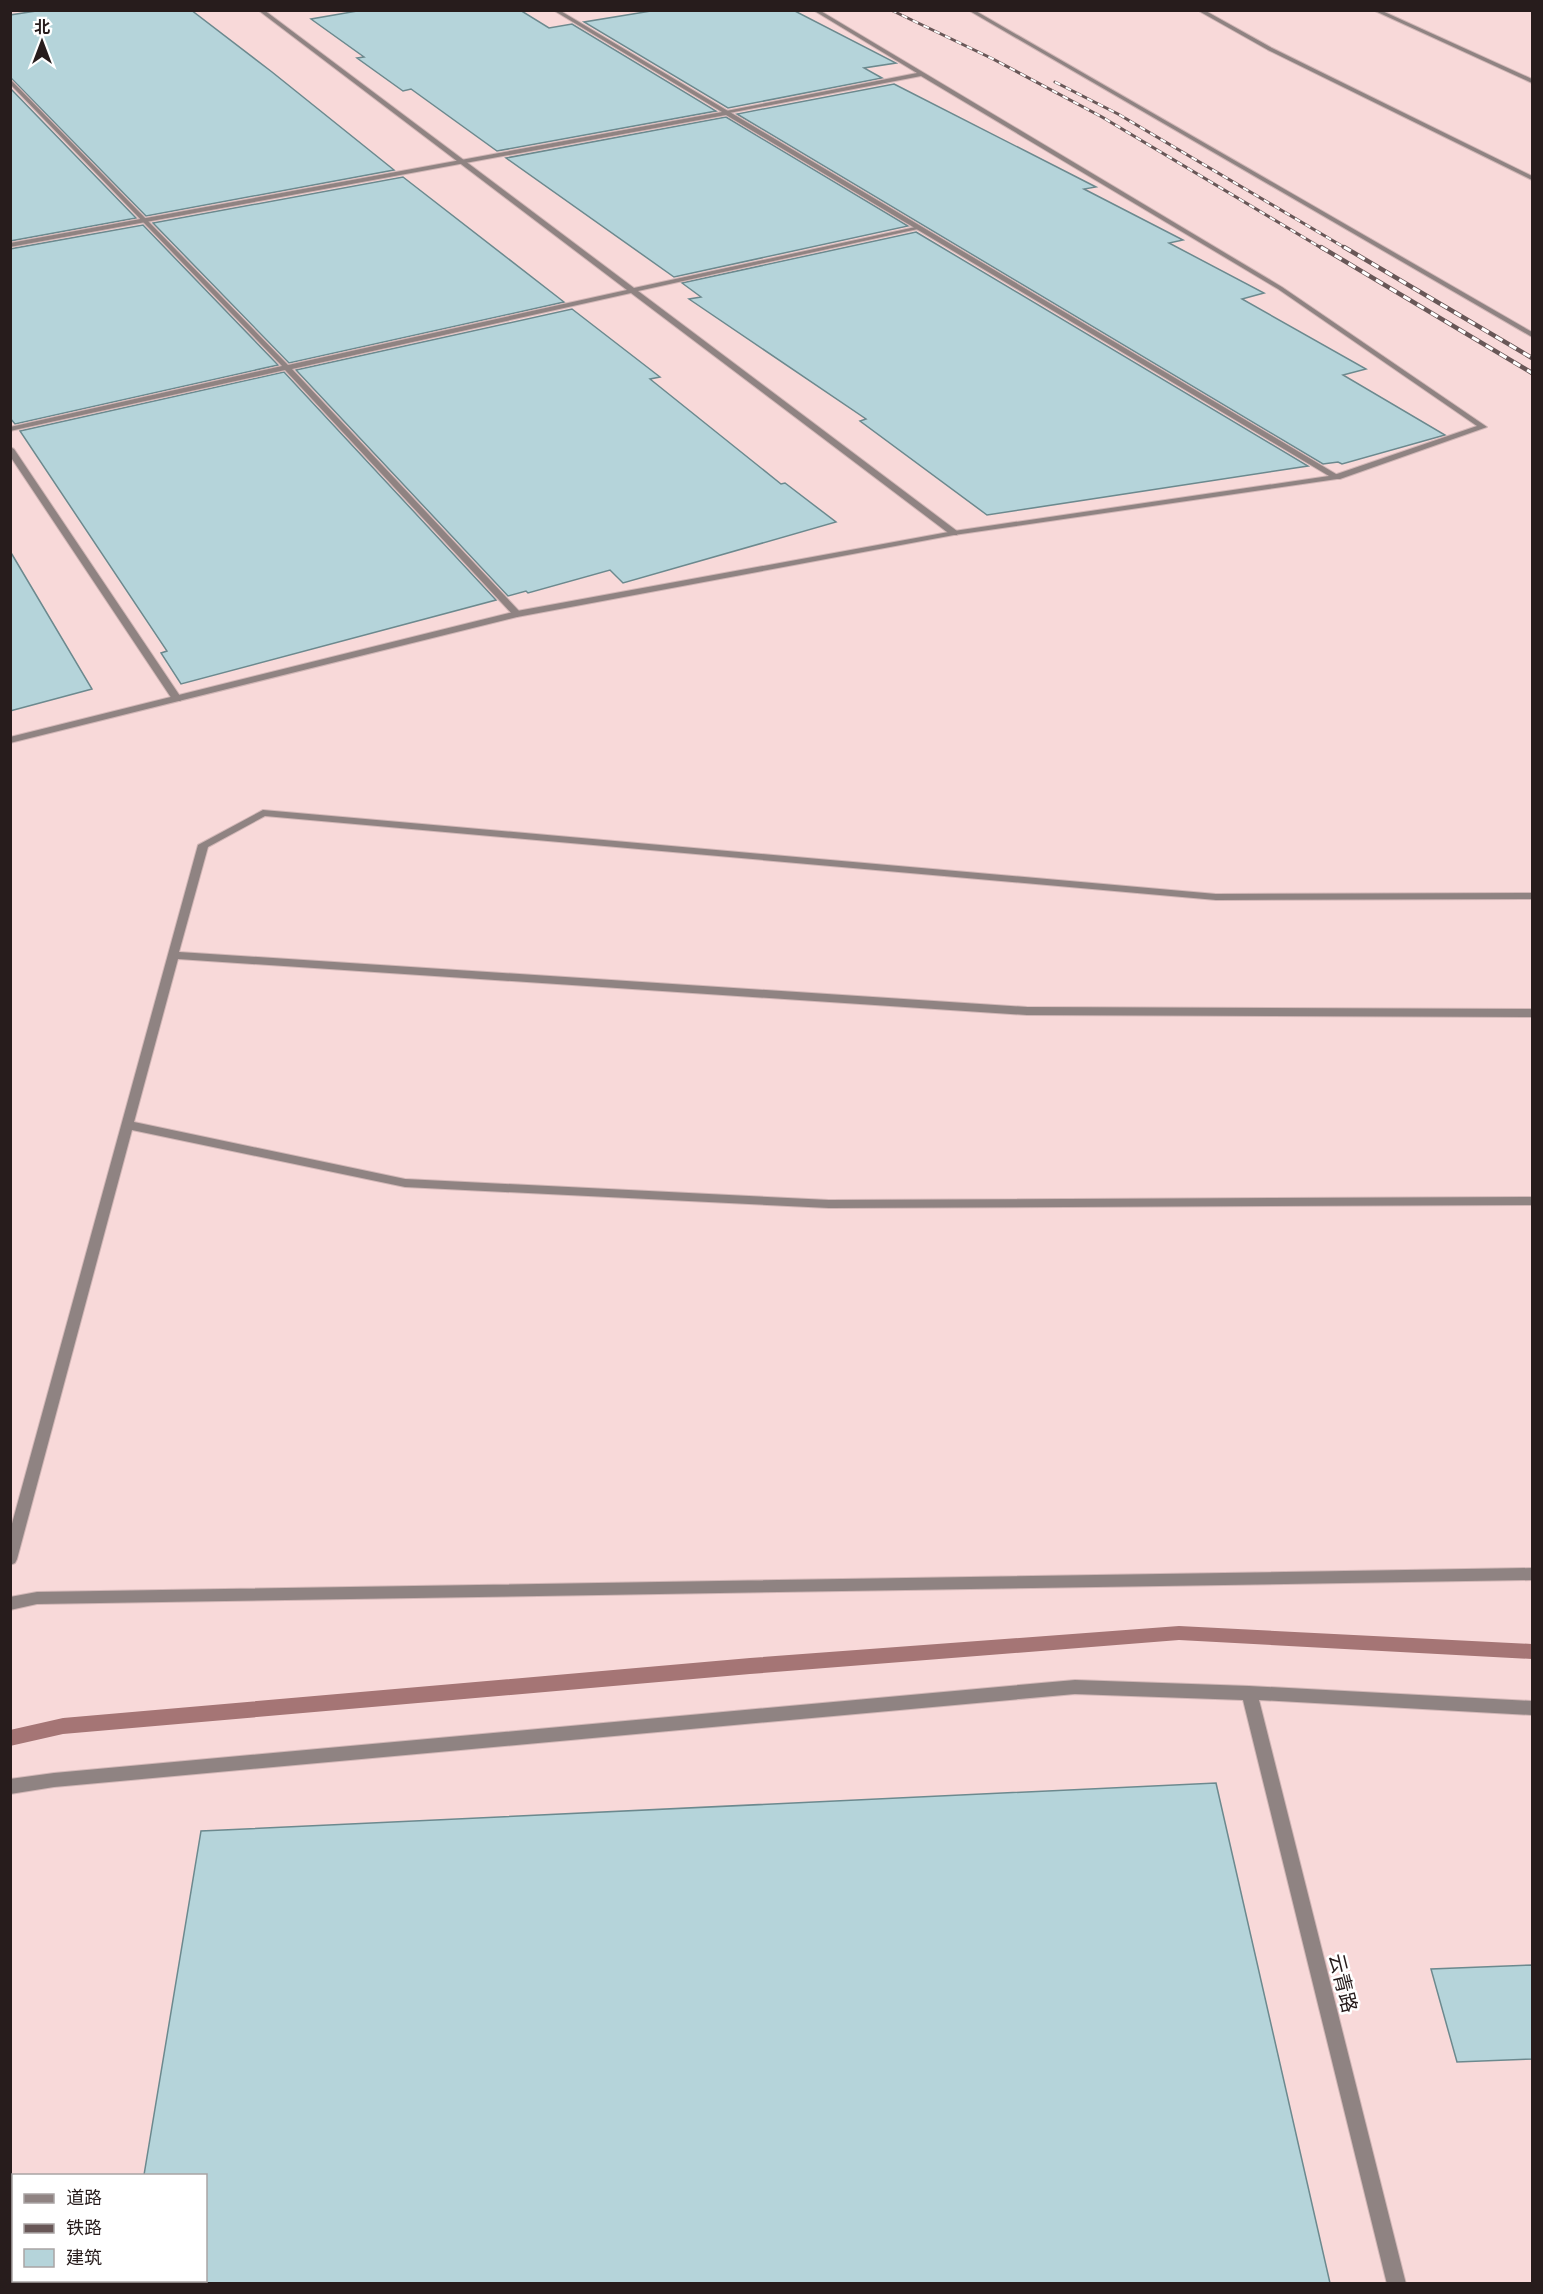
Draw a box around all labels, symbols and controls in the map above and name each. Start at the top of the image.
north arrow [12,12,72,72]
text: 北 [34,18,50,37]
street label: 云青路 [1324,1951,1362,2015]
legend [12,2174,207,2282]
text: 道路 [66,2187,102,2208]
text: 铁路 [66,2217,102,2238]
text: 建筑 [66,2247,102,2268]

